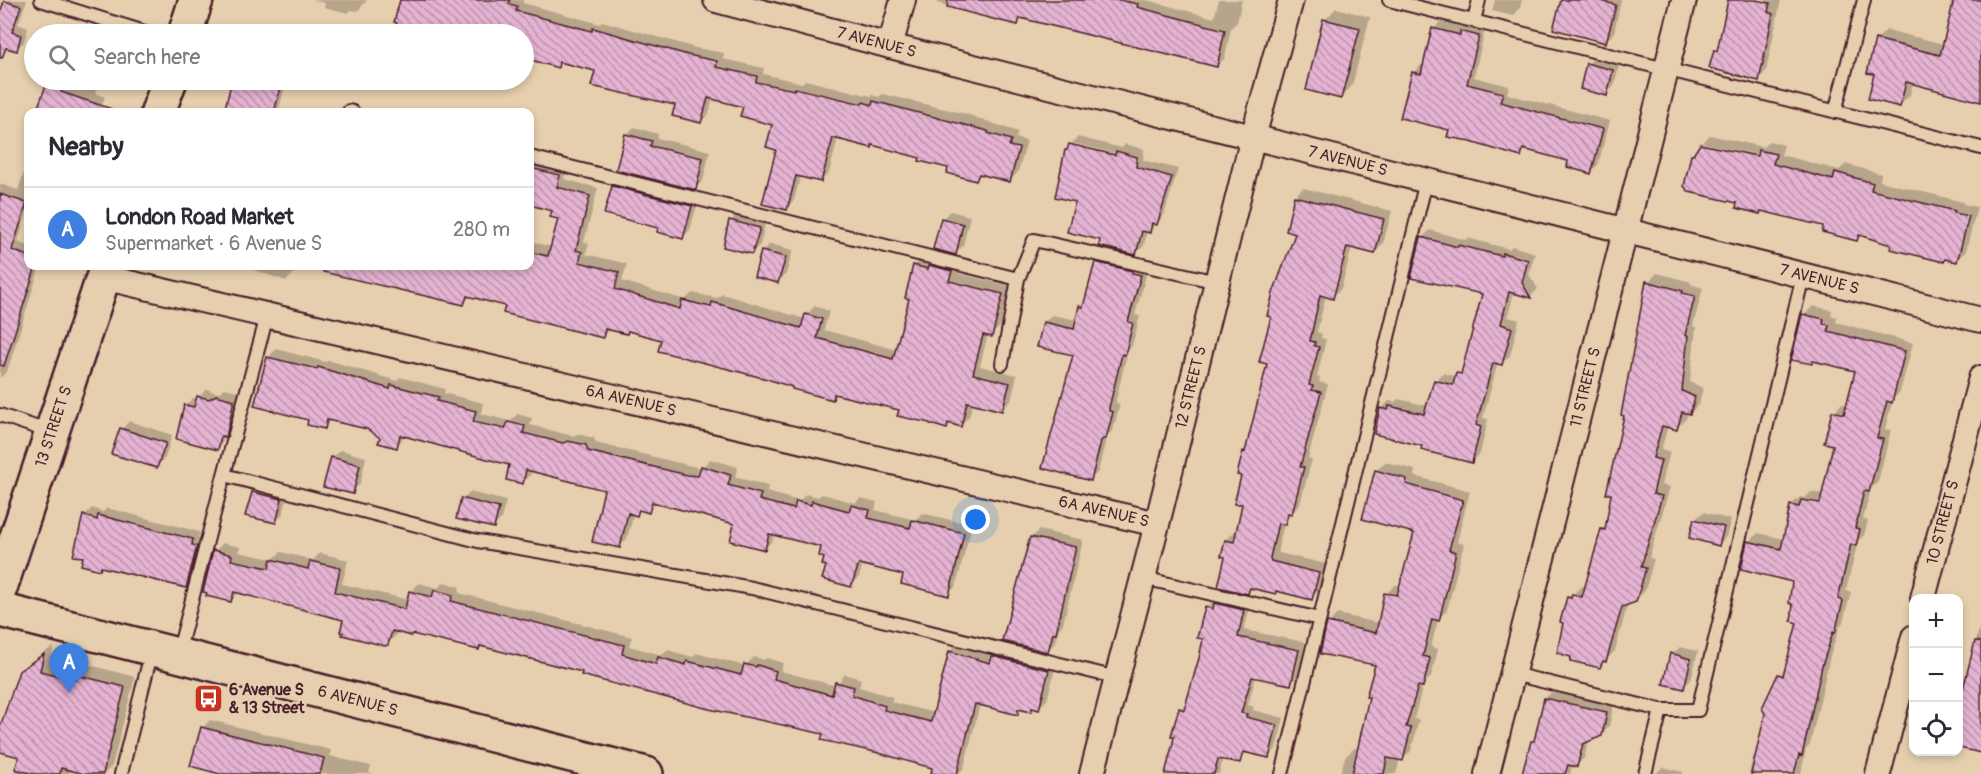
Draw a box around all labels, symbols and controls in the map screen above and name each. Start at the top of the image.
street label: 7 AVENUE S [835,22,918,62]
search box [24,24,534,90]
icon: search [45,41,78,74]
text: Search here [93,43,200,71]
text: Nearby [48,131,124,163]
street label: 7 AVENUE S [1306,141,1390,181]
text: London Road Market [105,203,294,231]
text: A [61,217,74,242]
text: 280 m [453,217,510,242]
text: Supermarket · 6 Avenue S [105,231,322,256]
street label: 7 AVENUE S [1777,260,1861,299]
street label: 12 STREET S [1171,344,1211,431]
street label: 11 STREET S [1566,345,1605,429]
street label: 6A AVENUE S [583,380,678,421]
street label: 13 STREET S [31,383,76,470]
street label: 10 STREET S [1922,478,1964,567]
street label: 6A AVENUE S [1057,491,1151,532]
your location [961,505,990,534]
map controls [1909,594,1963,756]
button: + [1909,594,1963,648]
pin: A [50,644,88,693]
button: − [1909,648,1963,702]
place label: 6 Avenue S & 13 Street [229,680,305,718]
street label: 6 AVENUE S [315,681,400,721]
bus stop icon: 6 Avenue S & 13 Street [192,683,224,715]
button: locate [1909,702,1963,756]

